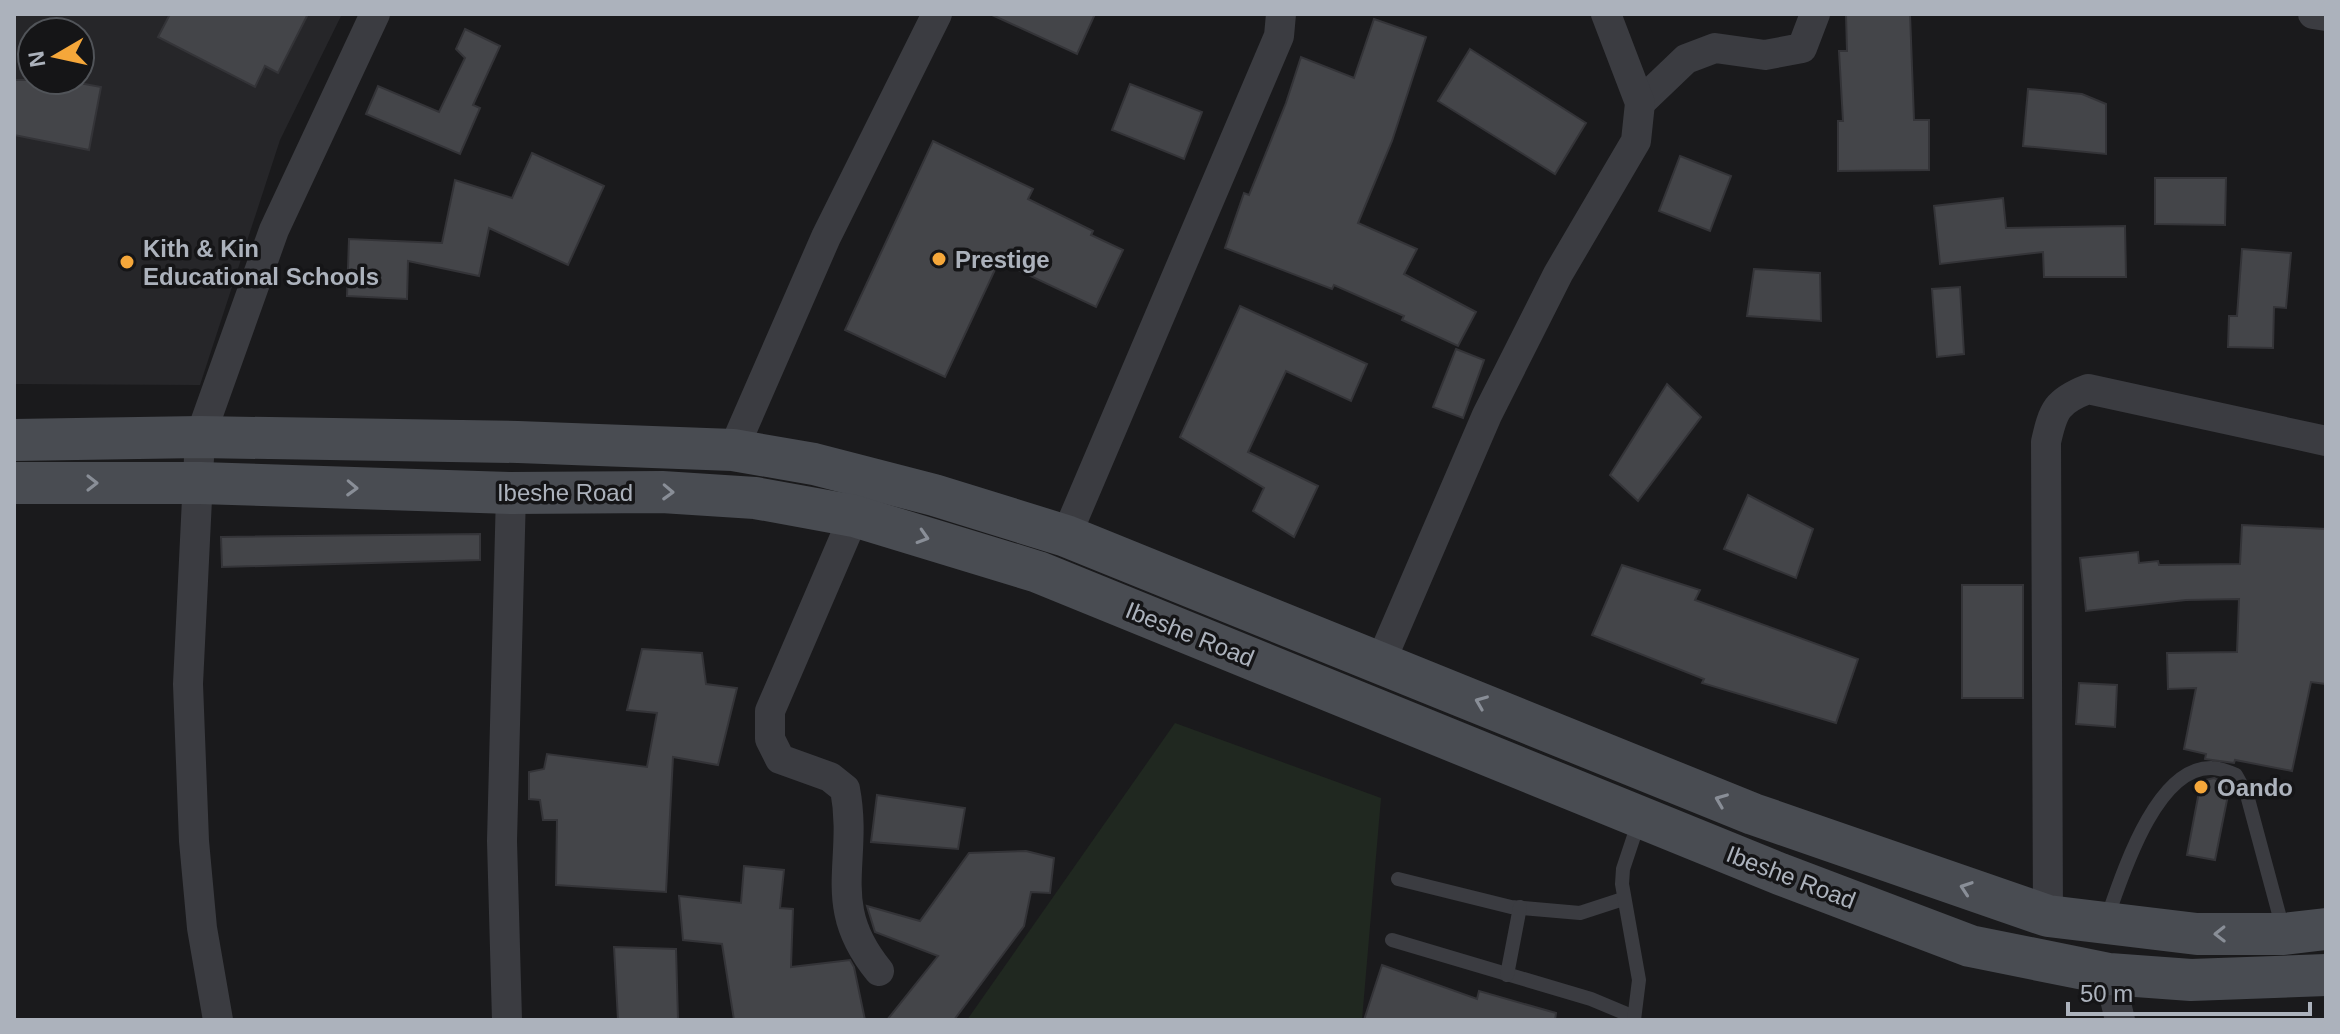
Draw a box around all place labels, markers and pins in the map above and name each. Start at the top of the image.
place label: Kith & Kin Educational Schools [143,235,379,290]
place label: Prestige [955,246,1050,273]
marker: Prestige [930,250,948,268]
marker: Kith & Kin Educational Schools [118,253,136,271]
place label: Oando [2217,774,2293,801]
marker: Oando [2192,778,2210,796]

